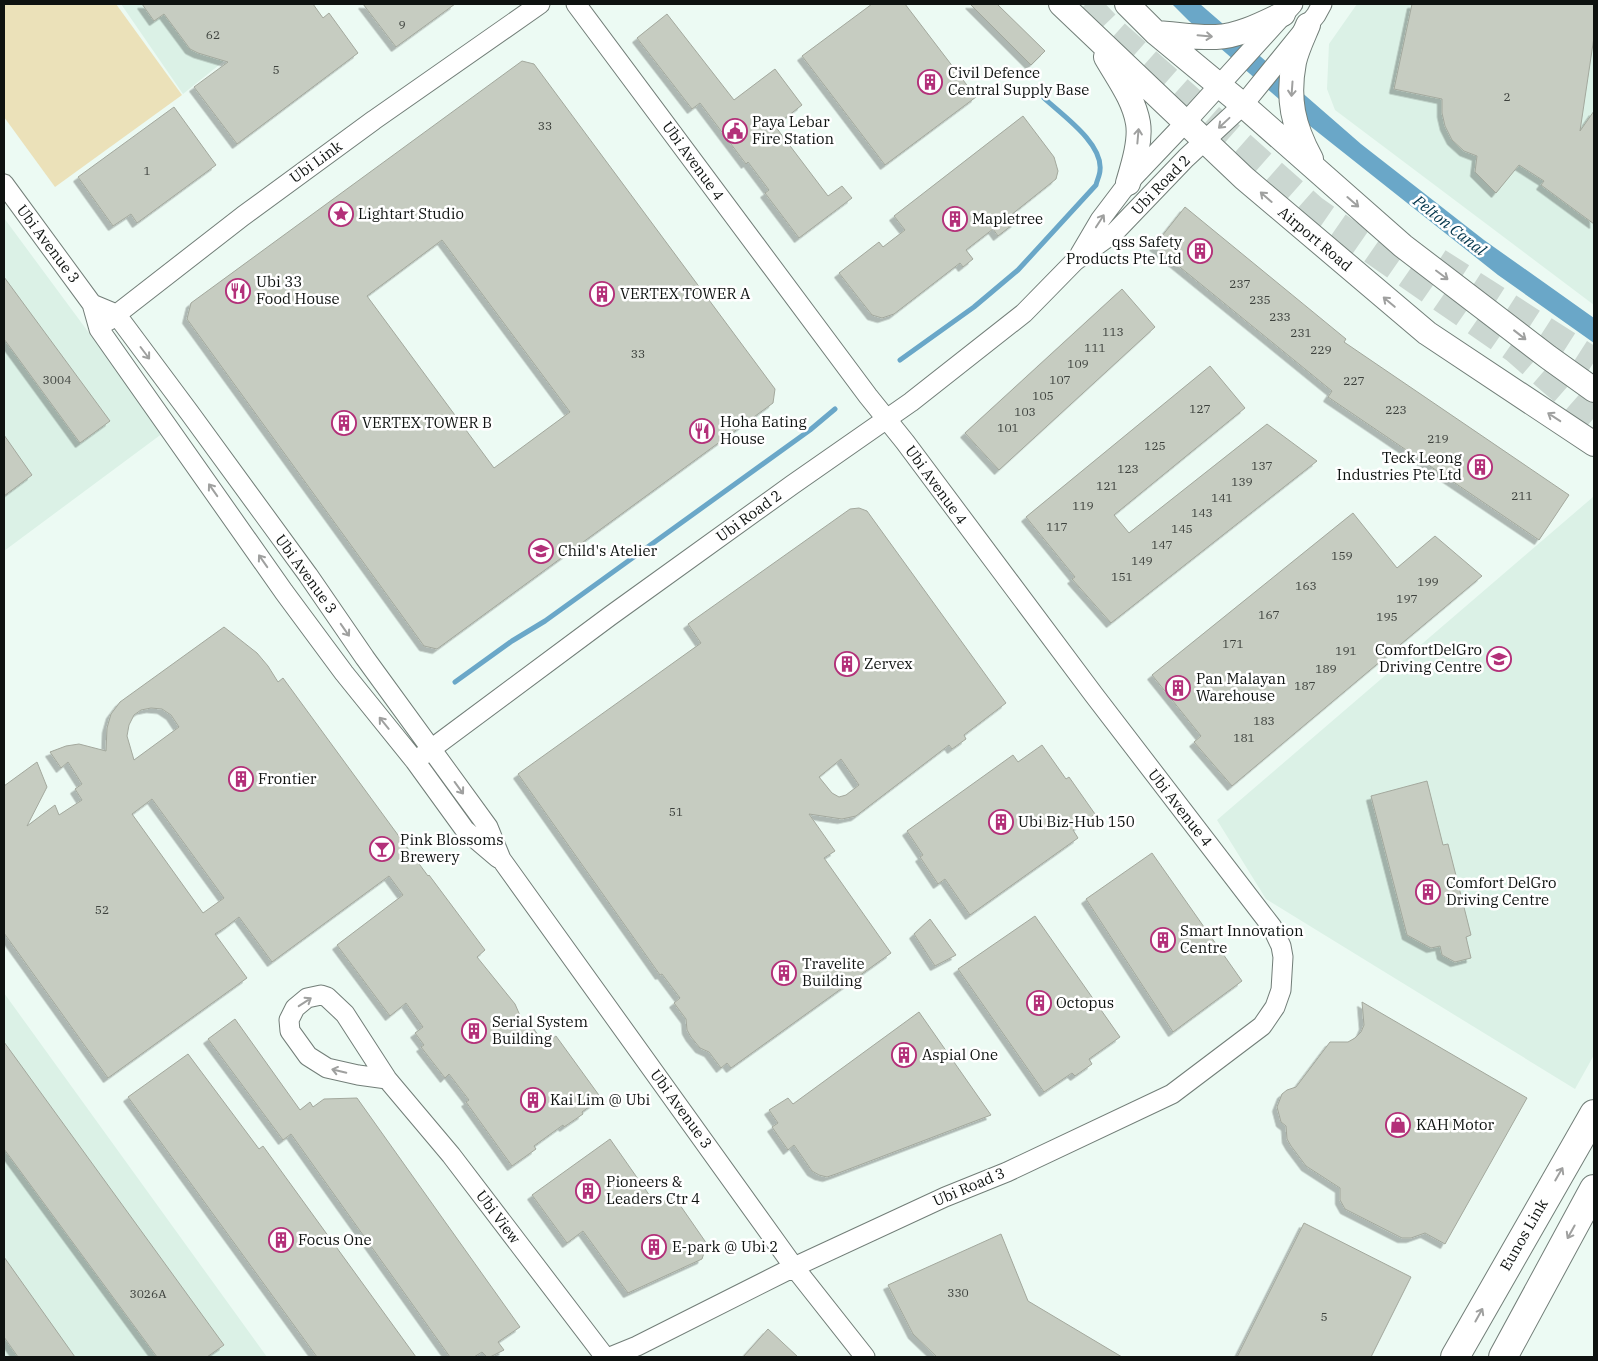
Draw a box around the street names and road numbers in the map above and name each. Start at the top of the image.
street label: Ubi Avenue 4 [658,117,729,204]
street label: Ubi Link [286,136,346,187]
street label: Ubi Road 2 [1127,151,1194,219]
street label: Ubi Avenue 3 [13,201,84,287]
street label: Airport Road [1274,202,1356,275]
street label: Ubi Avenue 4 [901,441,972,528]
street label: Ubi Road 2 [712,485,785,546]
street label: Ubi Avenue 3 [271,530,342,617]
street label: Ubi Avenue 4 [1144,765,1217,850]
street label: Ubi Avenue 3 [646,1065,717,1152]
street label: Ubi Road 3 [930,1163,1008,1210]
street label: Ubi View [472,1186,525,1248]
street label: Eunos Link [1495,1195,1552,1274]

